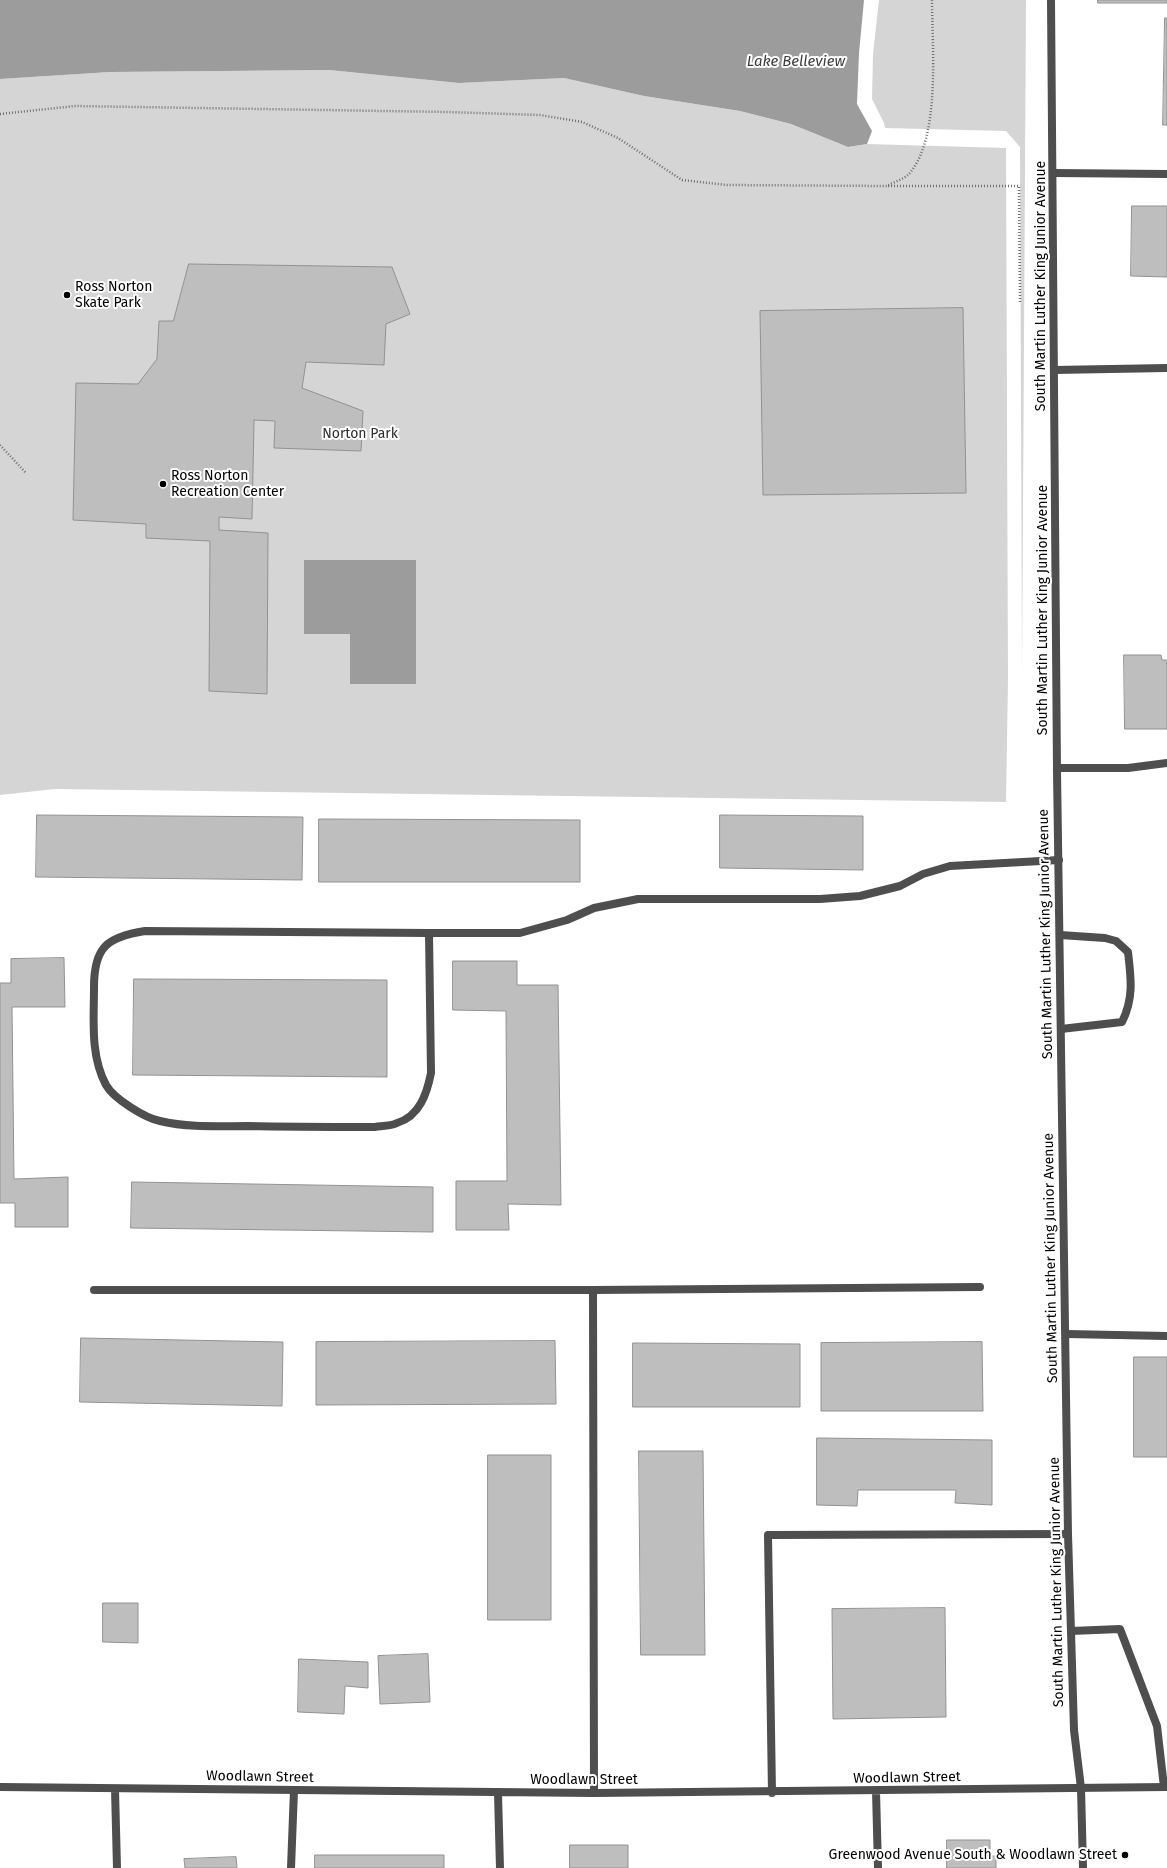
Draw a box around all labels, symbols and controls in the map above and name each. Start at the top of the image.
water label: Lake Belleview [747,53,845,71]
street label: South Martin Luther King Junior Avenue [1033,161,1049,411]
place label: Ross Norton Skate Park [75,279,152,312]
marker: Ross Norton Skate Park [62,290,72,300]
park label: Norton Park [322,426,398,442]
place label: Ross Norton Recreation Center [171,468,284,500]
marker: Ross Norton Recreation Center [158,479,168,489]
street label: South Martin Luther King Junior Avenue [1035,485,1051,735]
street label: South Martin Luther King Junior Avenue [1035,809,1057,1059]
street label: South Martin Luther King Junior Avenue [1040,1133,1062,1383]
street label: South Martin Luther King Junior Avenue [1046,1457,1068,1707]
street label: Woodlawn Street [206,1768,314,1786]
street label: Woodlawn Street [853,1769,961,1787]
street label: Woodlawn Street [530,1772,638,1788]
place label: Greenwood Avenue South & Woodlawn Street [829,1847,1117,1863]
marker: Greenwood Avenue South & Woodlawn Street [1120,1850,1130,1860]

